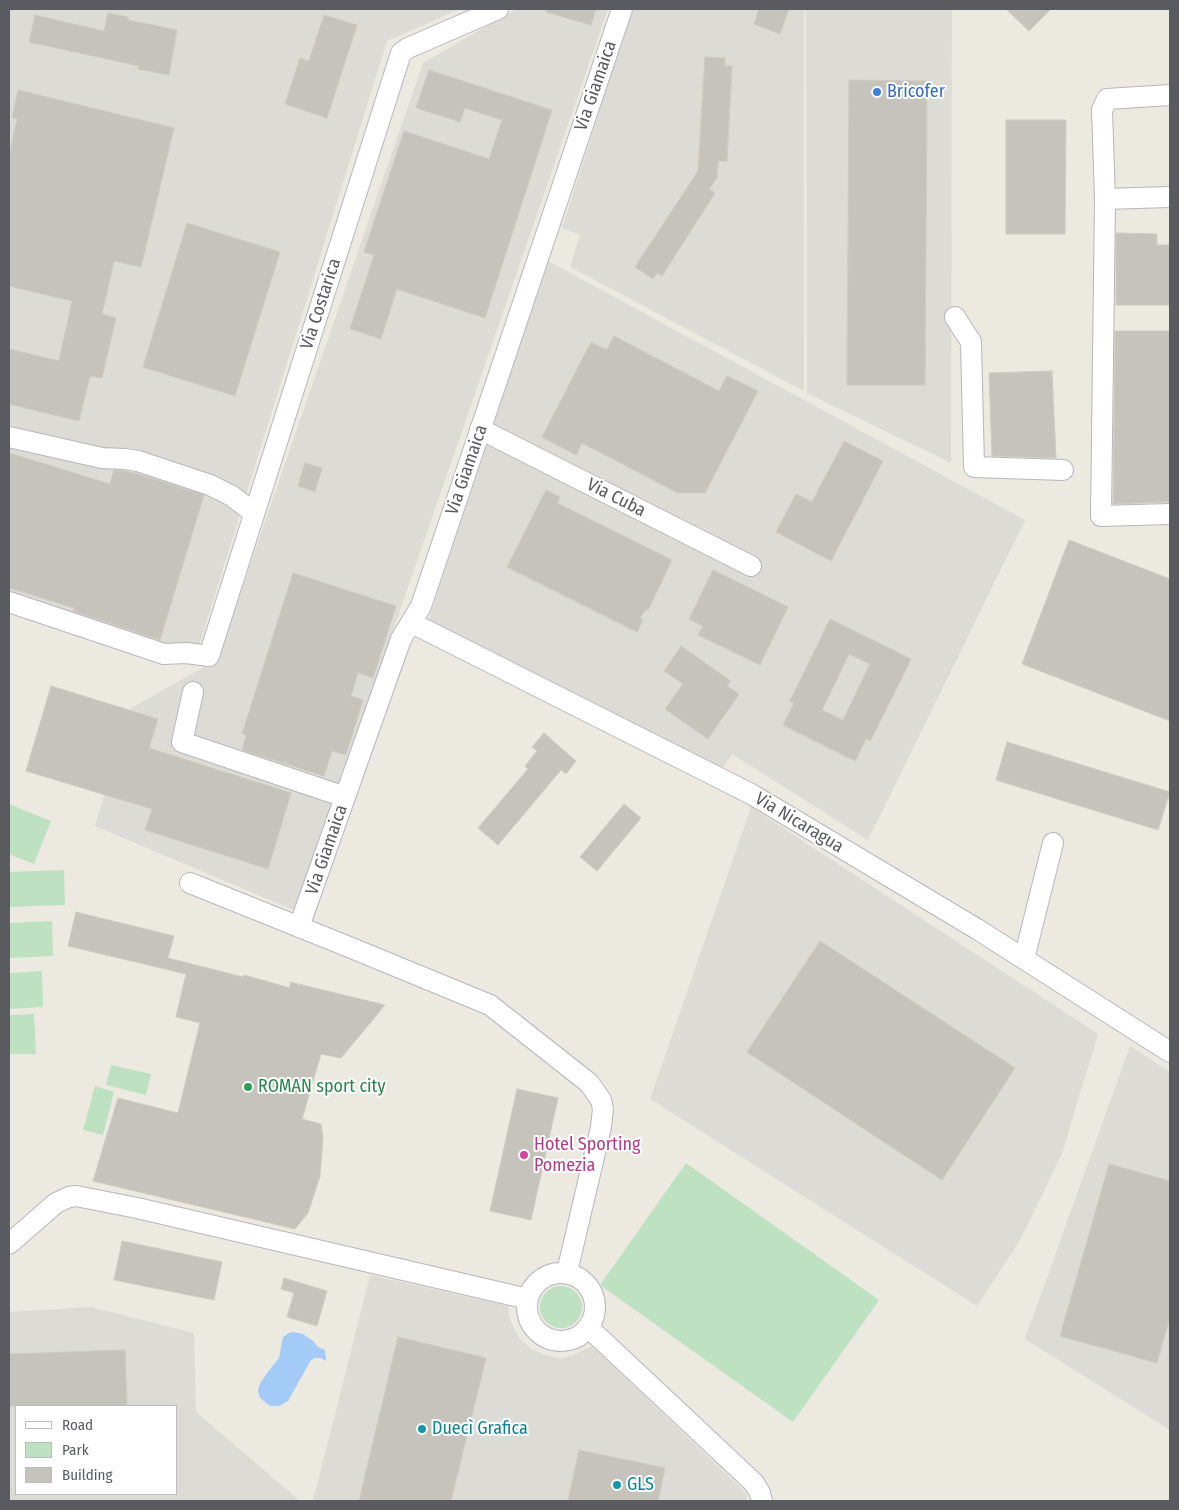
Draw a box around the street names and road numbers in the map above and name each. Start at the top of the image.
street label: Via Giamaica [570,38,622,134]
street label: Via Costarica [296,256,346,352]
street label: Via Giamaica [441,422,493,518]
street label: Via Cuba [583,474,649,522]
street label: Via Nicaragua [751,788,847,858]
street label: Via Giamaica [301,802,353,898]

